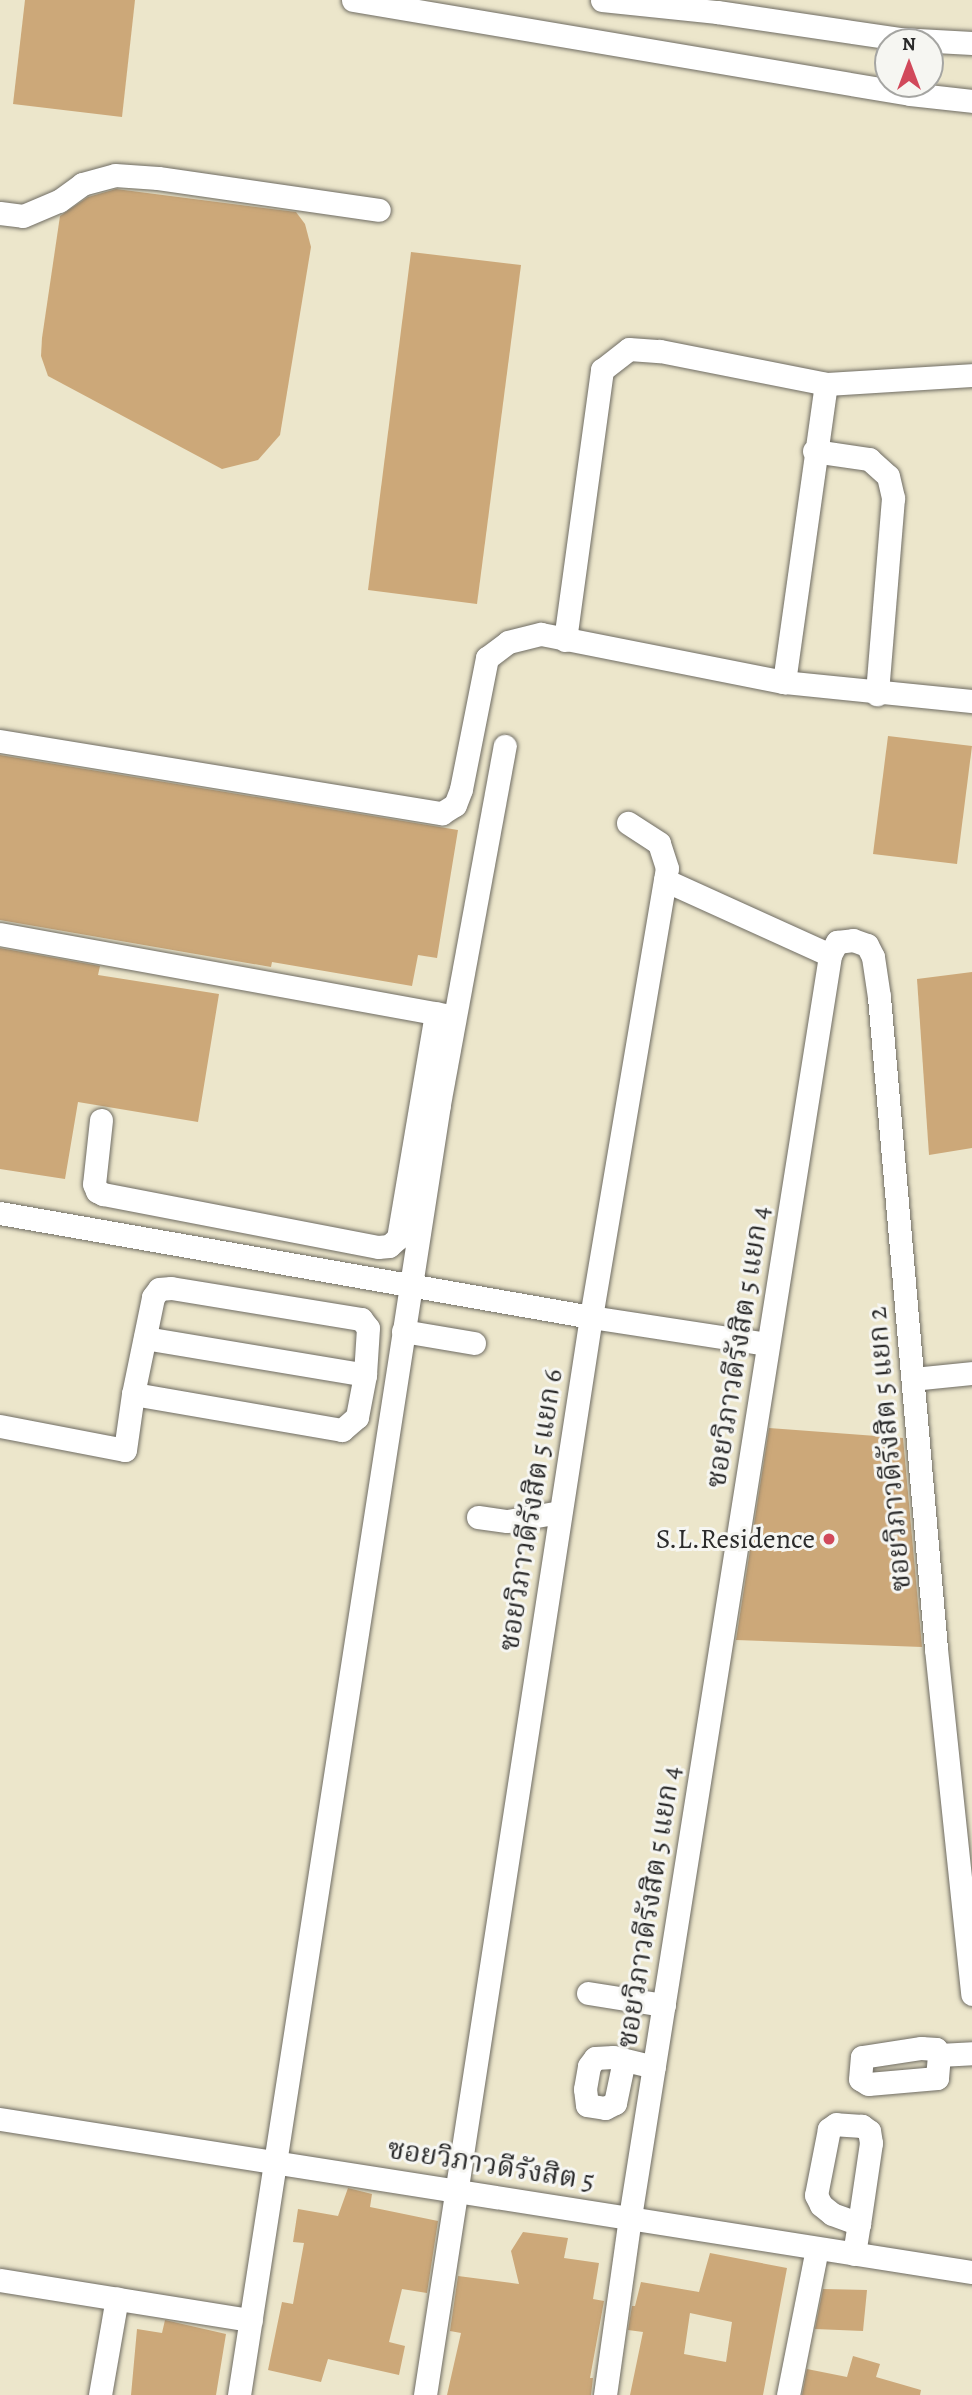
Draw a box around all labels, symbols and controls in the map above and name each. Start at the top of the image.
north arrow [874,28,944,98]
text: N [902,31,916,57]
street label: ซอยวิภาวดีรังสิต 5 แยก 4 [699,1204,777,1490]
street label: ซอยวิภาวดีรังสิต 5 แยก 2 [860,1305,918,1593]
street label: ซอยวิภาวดีรังสิต 5 แยก 6 [492,1366,570,1654]
place label: S.L.Residence [656,1522,815,1556]
marker: S.L.Residence [821,1531,837,1547]
street label: ซอยวิภาวดีรังสิต 5 แยก 4 [610,1764,688,2050]
street label: ซอยวิภาวดีรังสิต 5 [385,2132,597,2198]

